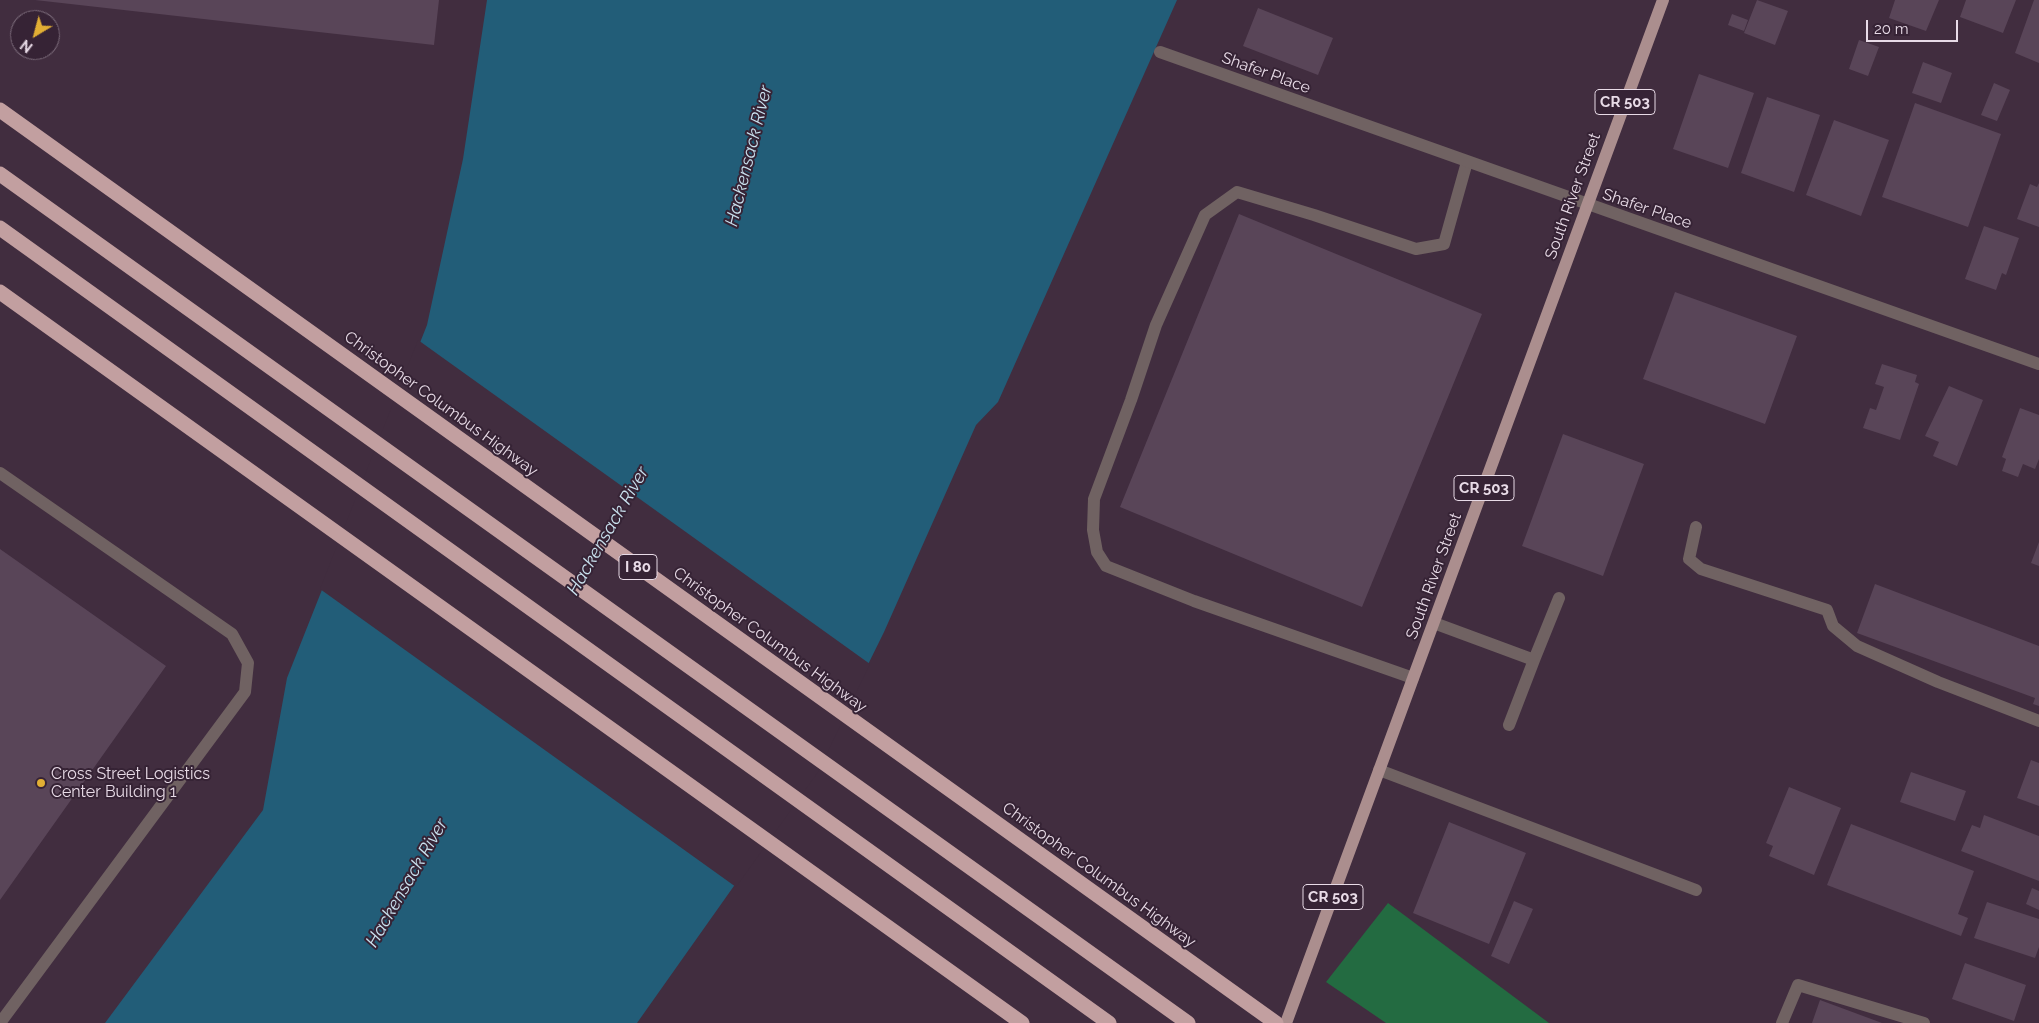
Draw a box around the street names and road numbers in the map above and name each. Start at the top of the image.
street label: Shafer Place [1219,48,1313,98]
road number: CR 503 [1595,90,1655,114]
street label: South River Street [1541,130,1605,262]
street label: Shafer Place [1600,185,1694,233]
street label: Christopher Columbus Highway [340,327,542,481]
road number: CR 503 [1454,476,1514,500]
street label: South River Street [1402,510,1466,642]
road number: I 80 [619,554,657,580]
street label: Christopher Columbus Highway [669,563,871,717]
street label: Christopher Columbus Highway [998,798,1200,952]
road number: CR 503 [1303,884,1363,910]

